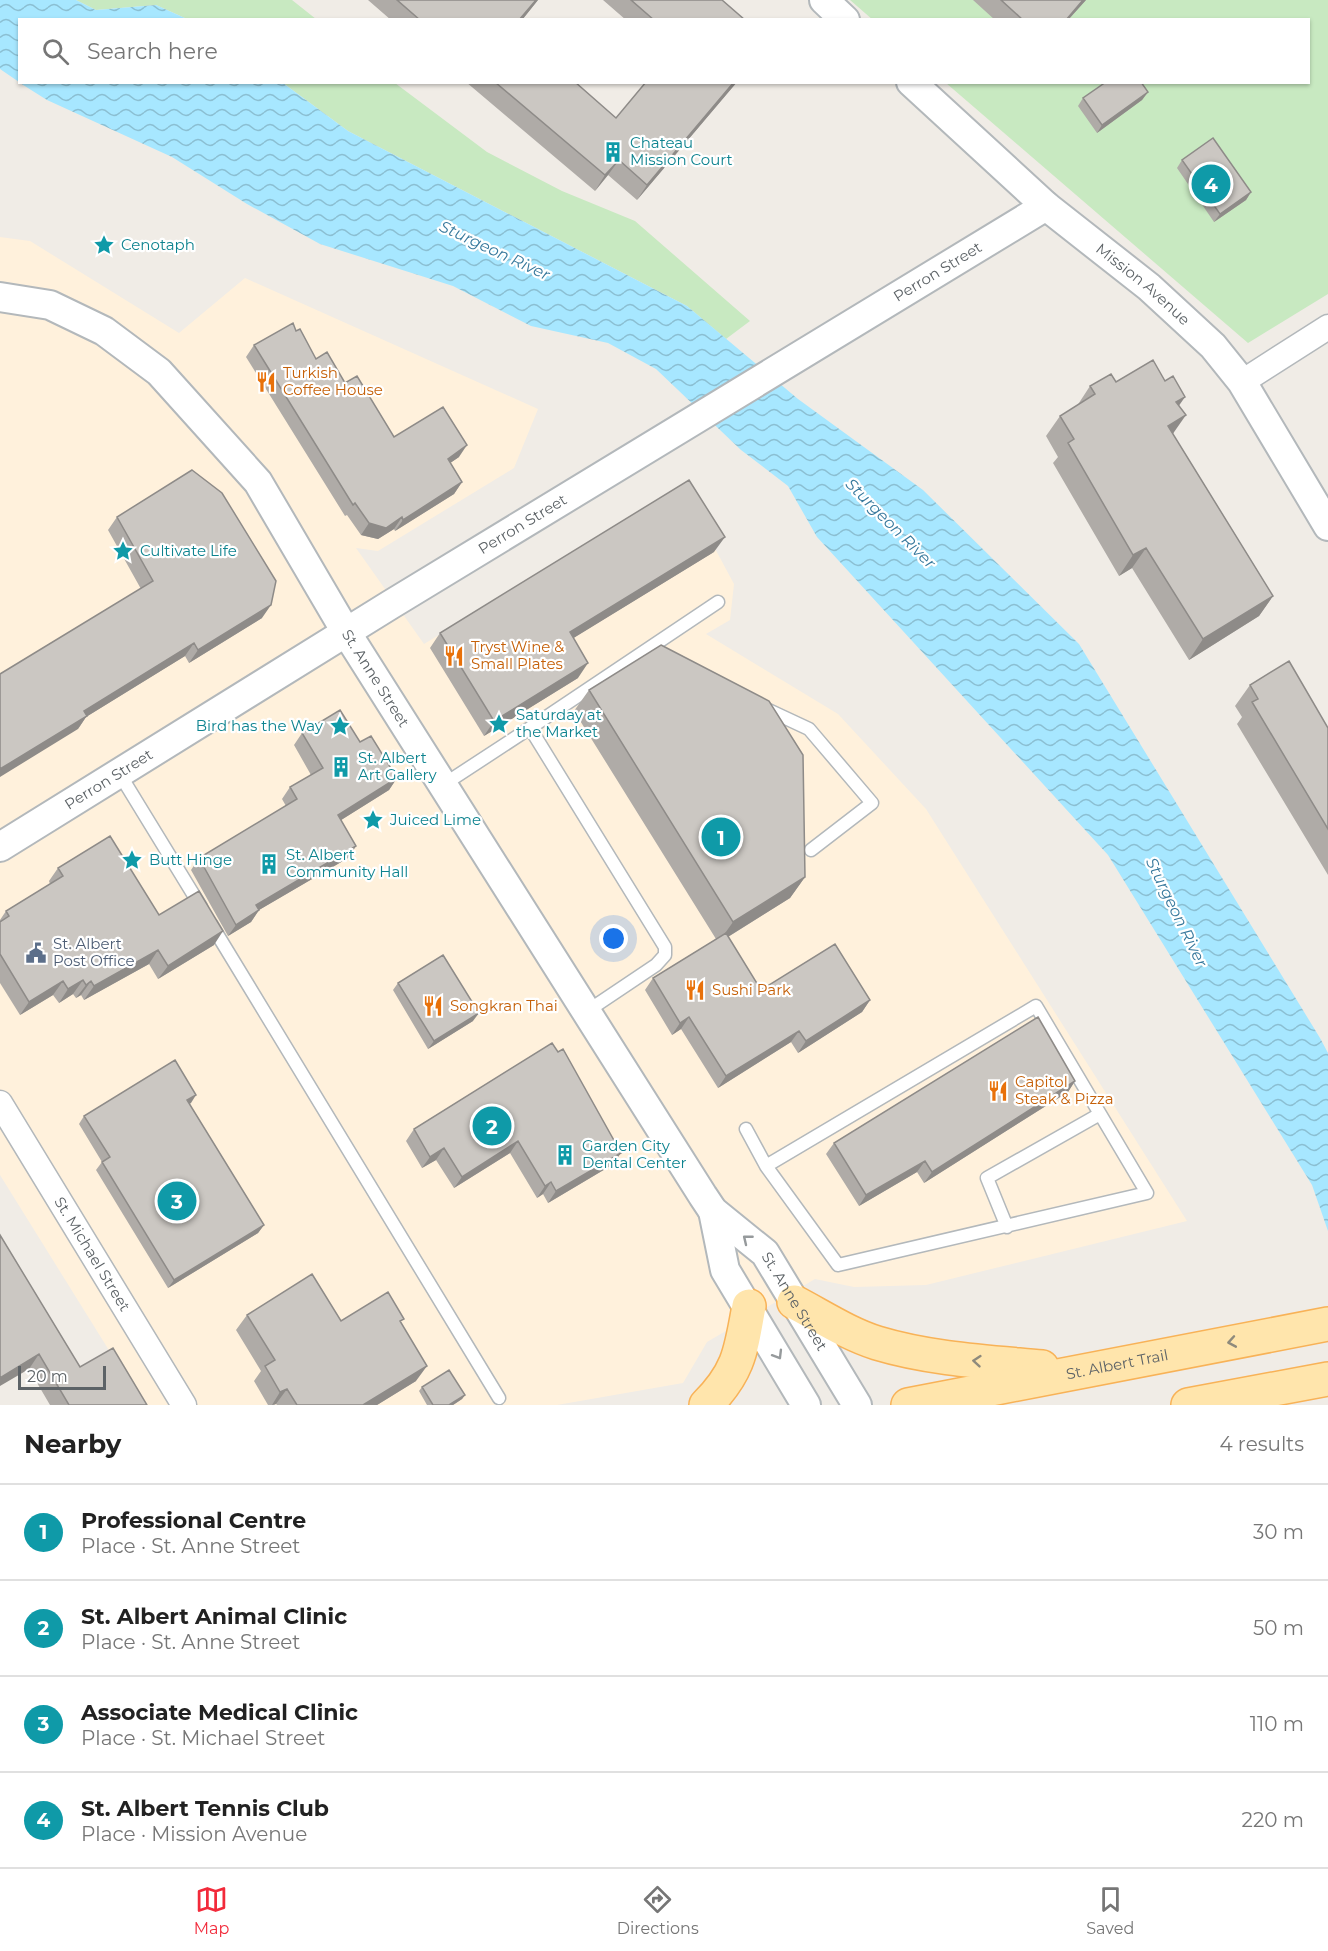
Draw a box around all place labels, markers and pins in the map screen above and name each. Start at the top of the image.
place label: Chateau Mission Court [630,133,733,169]
building icon: Chateau Mission Court [601,140,625,164]
pin: 4 [1192,162,1230,207]
place icon: Cenotaph [92,233,116,257]
place label: Cenotaph [121,235,195,254]
place label: Turkish Coffee House [283,363,383,399]
restaurant icon: Turkish Coffee House [254,370,278,394]
place icon: Cultivate Life [111,539,135,563]
place label: Cultivate Life [140,541,237,560]
place label: Tryst Wine & Small Plates [471,637,564,673]
restaurant icon: Tryst Wine & Small Plates [442,644,466,668]
place label: Saturday at the Market [516,705,602,741]
place icon: Saturday at the Market [487,712,511,736]
place icon: Bird has the Way [328,714,352,738]
place label: Bird has the Way [196,716,324,735]
place label: St. Albert Art Gallery [358,748,438,784]
building icon: St. Albert Art Gallery [329,755,353,779]
place icon: Juiced Lime [361,808,385,832]
place label: Juiced Lime [389,810,481,829]
pin: 1 [702,814,740,860]
place label: St. Albert Community Hall [286,845,408,881]
place icon: Butt Hinge [120,848,144,872]
place label: Butt Hinge [149,850,232,869]
building icon: St. Albert Community Hall [257,852,281,876]
place label: St. Albert Post Office [53,934,135,970]
public building icon: St. Albert Post Office [24,941,48,965]
restaurant icon: Sushi Park [683,978,707,1002]
place label: Sushi Park [712,980,791,999]
restaurant icon: Songkran Thai [421,994,445,1018]
place label: Songkran Thai [450,996,558,1015]
place label: Capitol Steak & Pizza [1015,1072,1114,1108]
restaurant icon: Capitol Steak & Pizza [986,1079,1010,1103]
pin: 2 [472,1104,512,1148]
place label: Garden City Dental Center [582,1136,687,1172]
building icon: Garden City Dental Center [553,1143,577,1167]
pin: 3 [158,1178,196,1224]

